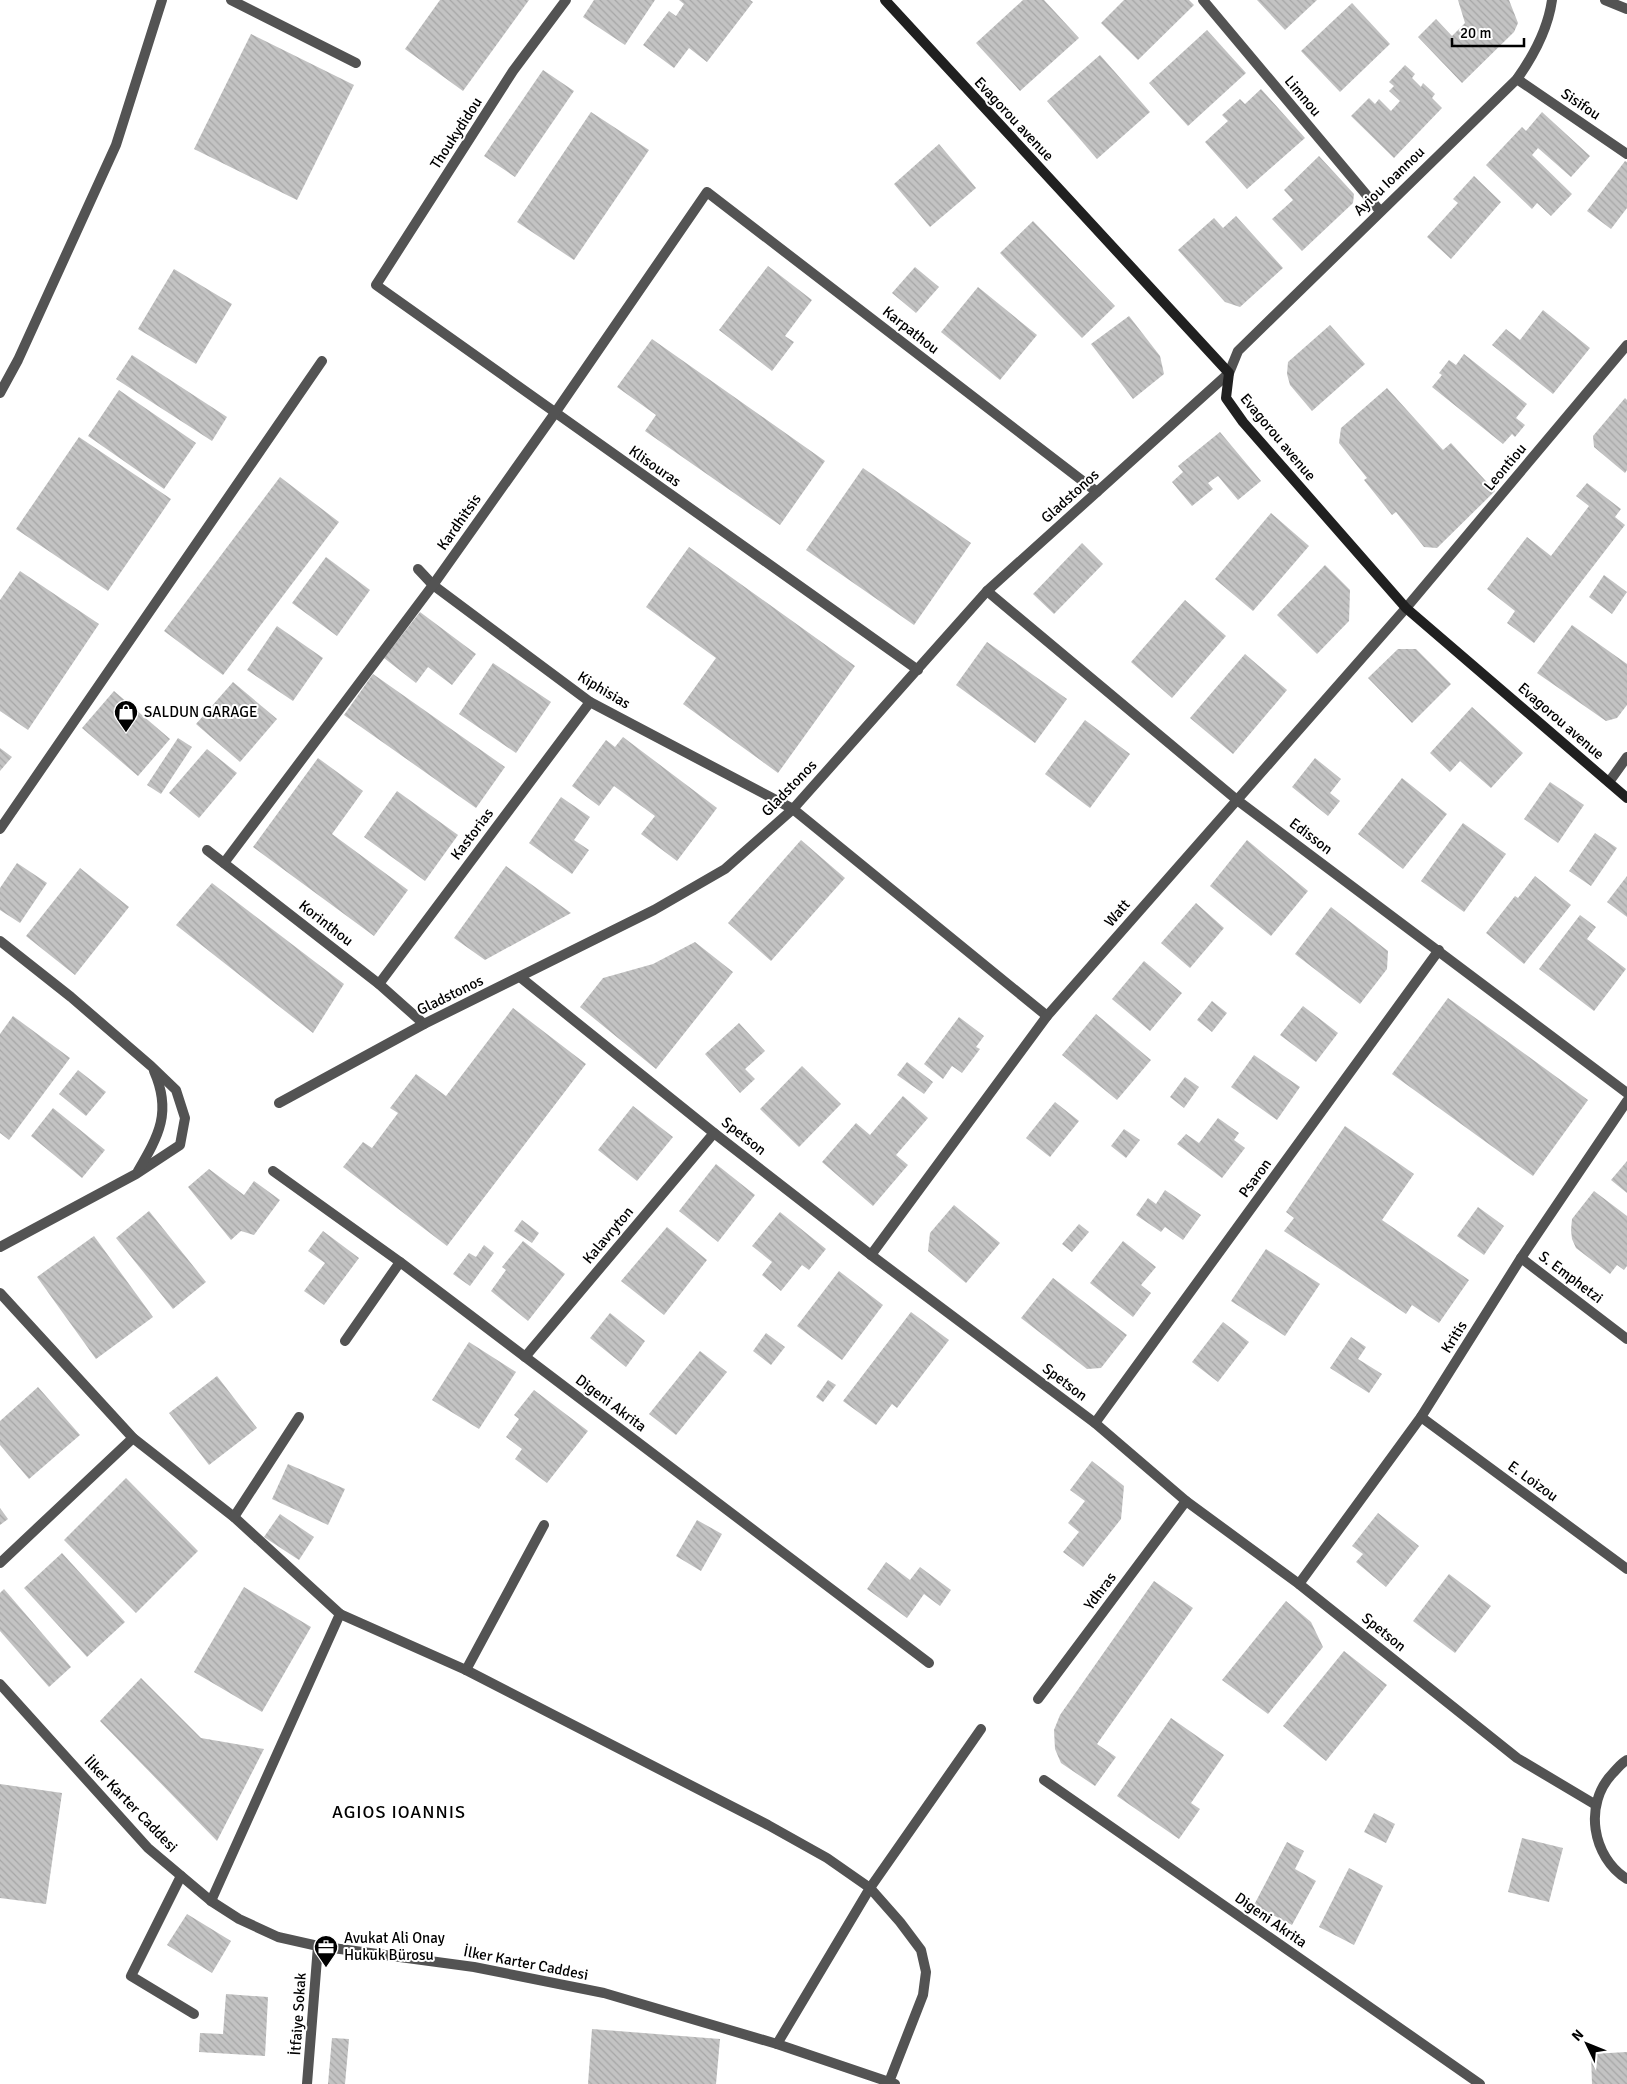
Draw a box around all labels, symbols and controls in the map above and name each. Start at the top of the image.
scale bar [1452,15,1524,47]
text: 20 m [1460,24,1491,42]
street label: Limnou [1281,72,1325,120]
street label: Evagorou avenue [971,73,1057,165]
street label: Sisifou [1558,84,1604,124]
street label: Thoukydidou [426,94,486,172]
street label: Ayiou Ioannou [1350,143,1428,219]
street label: Karpathou [879,302,943,358]
street label: Evagorou avenue [1236,390,1320,484]
street label: Leontiou [1480,440,1530,494]
street label: Klisouras [625,442,685,491]
street label: Gladstonos [1037,465,1103,527]
street label: Kardhitsis [433,490,485,554]
street label: Kiphisias [575,667,634,713]
street label: Evagorou avenue [1514,679,1608,763]
shop icon: SALDUN GARAGE [113,699,139,733]
place label: SALDUN GARAGE [144,703,257,721]
street label: Gladstonos [758,756,821,820]
street label: Kastorias [447,804,498,863]
street label: Edisson [1286,814,1336,858]
street label: Korinthou [295,896,357,950]
street label: Watt [1100,896,1134,930]
street label: Gladstonos [414,971,487,1019]
street label: Spetson [718,1113,770,1159]
street label: Psaron [1235,1155,1275,1201]
street label: Kalavryton [579,1203,637,1267]
street label: S. Emphetzi [1535,1247,1607,1307]
street label: Kritis [1437,1317,1471,1356]
street label: Spetson [1039,1359,1091,1405]
street label: Digeni Akrita [572,1371,650,1435]
street label: E. Loizou [1504,1457,1562,1505]
street label: Ydhras [1080,1568,1120,1613]
street label: Spetson [1358,1609,1410,1655]
street label: İlker Karter Caddesi [81,1752,181,1856]
district label: AGIOS IOANNIS [332,1801,466,1823]
street label: Digeni Akrita [1231,1889,1311,1951]
place label: Avukat Ali Onay Hukuk Bürosu [344,1929,445,1964]
office icon: Avukat Ali Onay Hukuk Bürosu [313,1934,339,1968]
street label: İlker Karter Caddesi [462,1942,590,1984]
street label: İtfaiye Sokak [286,1972,310,2056]
north arrow [1562,2019,1612,2069]
text: N [1568,2026,1587,2045]

